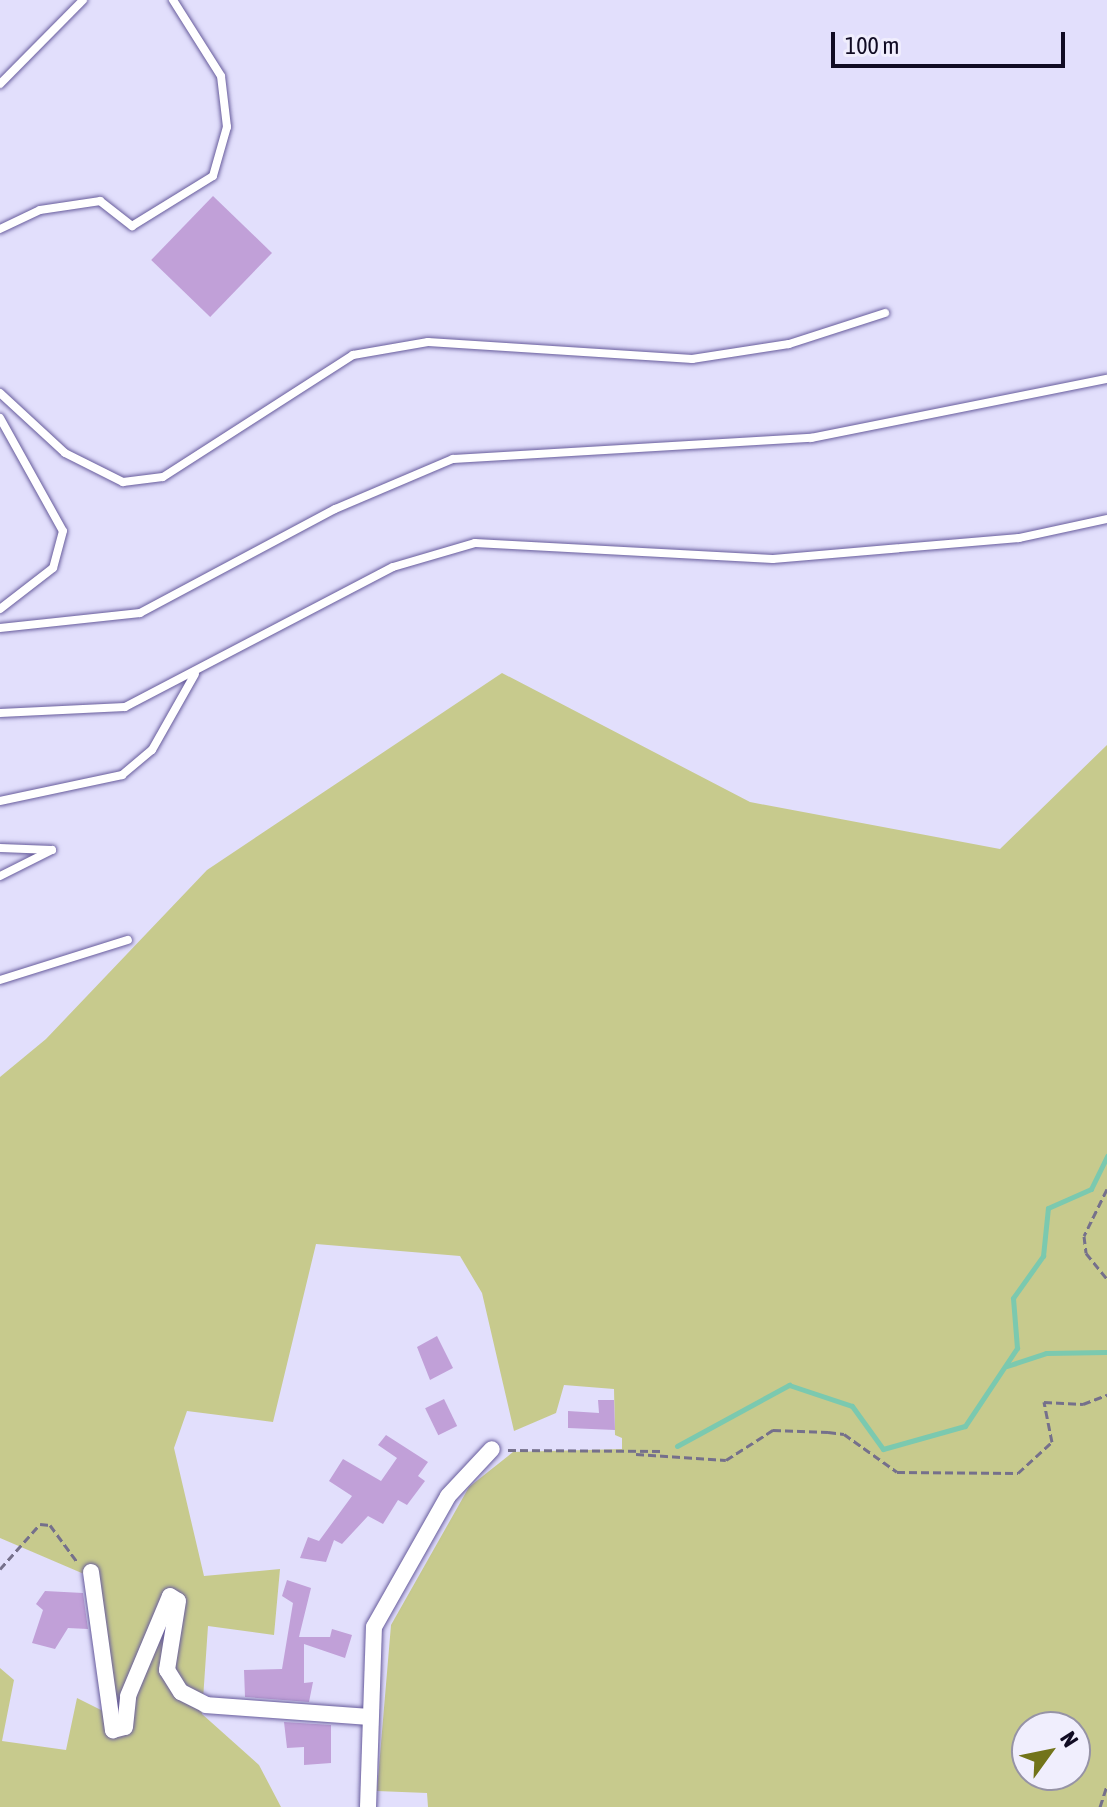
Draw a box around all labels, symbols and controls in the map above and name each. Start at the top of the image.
scale bar [835,16,1069,66]
text: 100 m [845,32,899,59]
north arrow [1011,1711,1091,1791]
text: N [1055,1726,1084,1752]

